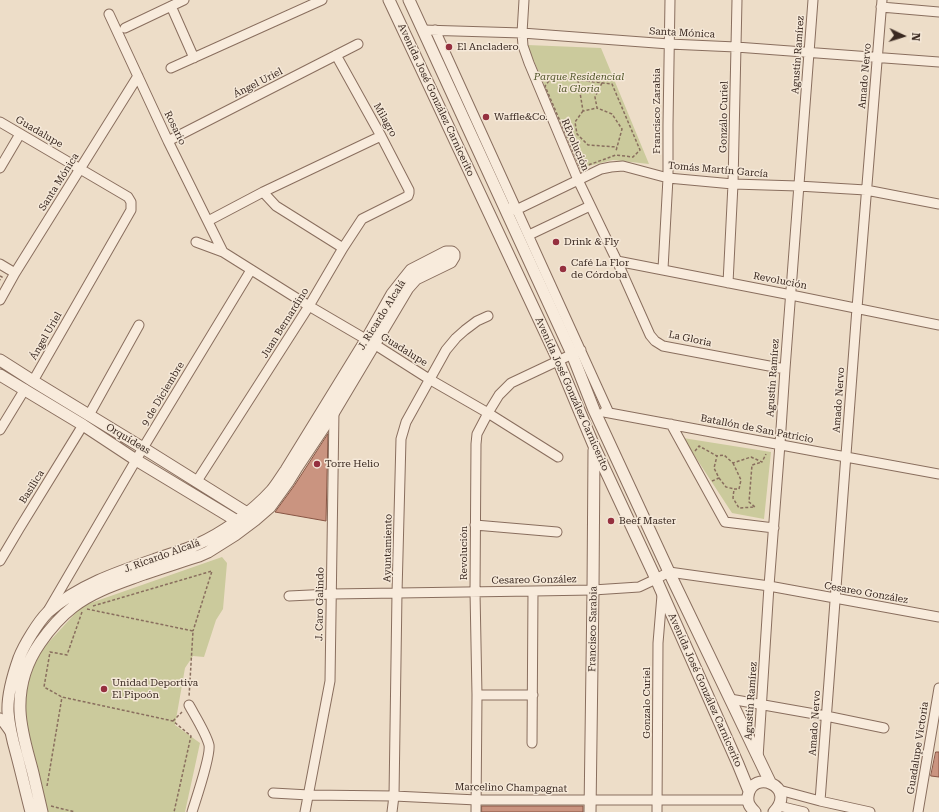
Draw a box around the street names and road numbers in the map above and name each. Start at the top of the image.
street label: Agustín Ramírez [789,15,807,95]
street label: Avenida José González Carnicerito [395,22,477,178]
street label: Santa Mónica [649,25,715,41]
street label: Amado Nervo [856,43,874,109]
street label: Ángel Uriel [231,66,285,100]
street label: Francisco Zarabia [651,68,663,154]
street label: Gonzálo Curiel [717,81,731,153]
street label: Milagro [371,101,399,139]
street label: Rosario [162,109,188,147]
street label: Guadalupe [13,114,65,150]
street label: REvolución [559,117,591,173]
street label: Santa Mónica [36,151,82,213]
street label: Tomás Martín García [667,160,769,180]
street label: Revolución [752,270,808,292]
street label: J. Ricardo Alcalá [356,278,408,352]
street label: Juan Bernardino [259,286,311,360]
street label: Ángel Uriel [27,310,65,362]
street label: Avenida José González Carnicerito [533,315,611,473]
street label: La Gloria [667,329,713,349]
street label: Guadalupe [378,331,430,369]
street label: Agustín Ramírez [764,338,782,418]
street label: 9 de Diciembre [139,360,187,428]
street label: Amado Nervo [831,367,847,433]
street label: Batallón de San Patricio [699,412,815,446]
street label: Orquídeas [104,421,152,457]
street label: Basílica [17,468,47,506]
street label: Ayuntamiento [381,514,395,582]
street label: Revolución [458,526,470,580]
street label: J. Ricardo Alcalá [122,537,202,575]
street label: J. Caro Galindo [313,567,327,641]
street label: Cesareo González [491,573,577,587]
street label: Cesareo González [823,580,909,606]
street label: Francisco Sarabia [586,586,600,672]
street label: Avenida José González Carnicerito [666,611,744,769]
street label: Agustín Ramírez [742,661,760,741]
street label: Gonzalo Curiel [641,667,653,739]
street label: Amado Nervo [807,690,823,756]
street label: Guadalupe Victoria [905,701,931,795]
street label: Marcelino Champagnat [455,781,567,795]

